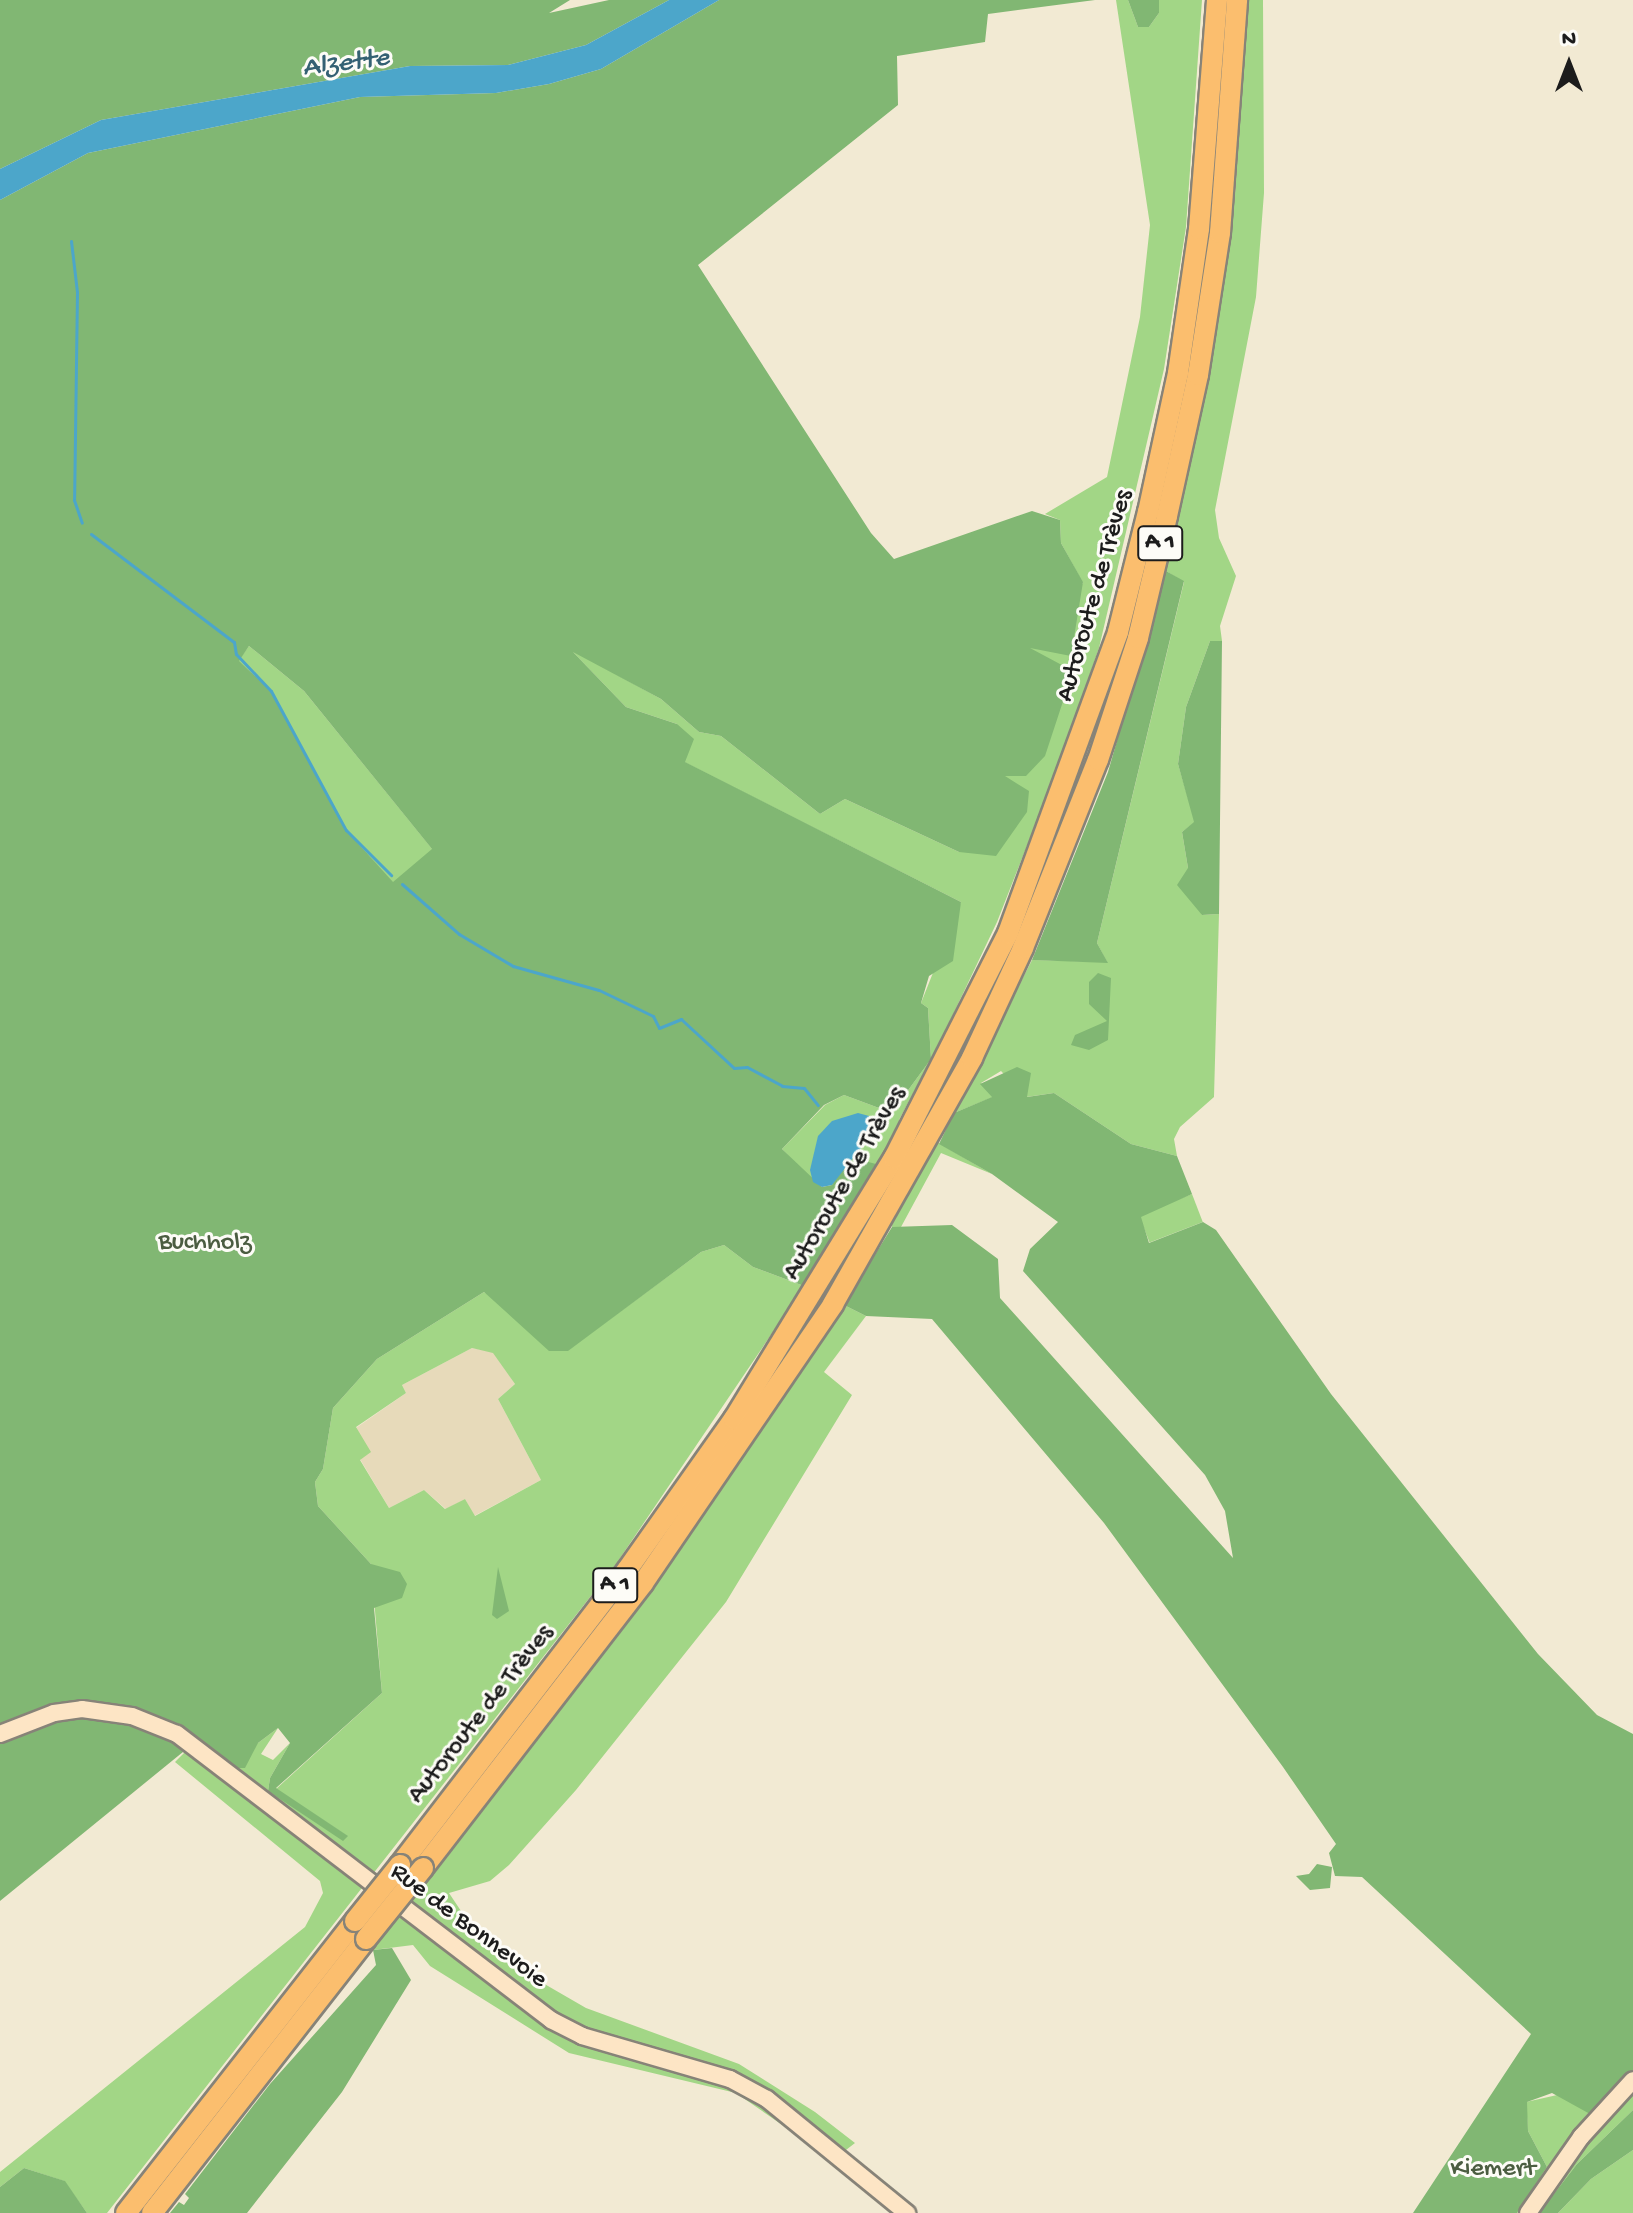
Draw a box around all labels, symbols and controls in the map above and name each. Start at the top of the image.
north arrow [1529,24,1609,104]
text: N [1562,27,1576,53]
water label: Alzette [301,42,391,86]
street label: Autoroute de Trèves [1051,487,1141,705]
road number: A 1 [1136,523,1184,563]
street label: Autoroute de Trèves [778,1082,914,1286]
park label: Buchholz [159,1228,251,1260]
road number: A 1 [591,1565,639,1605]
street label: Autoroute de Trèves [402,1619,562,1811]
street label: Rue de Bonnevoie [383,1858,553,1996]
park label: Kiemert [1450,2154,1536,2186]

